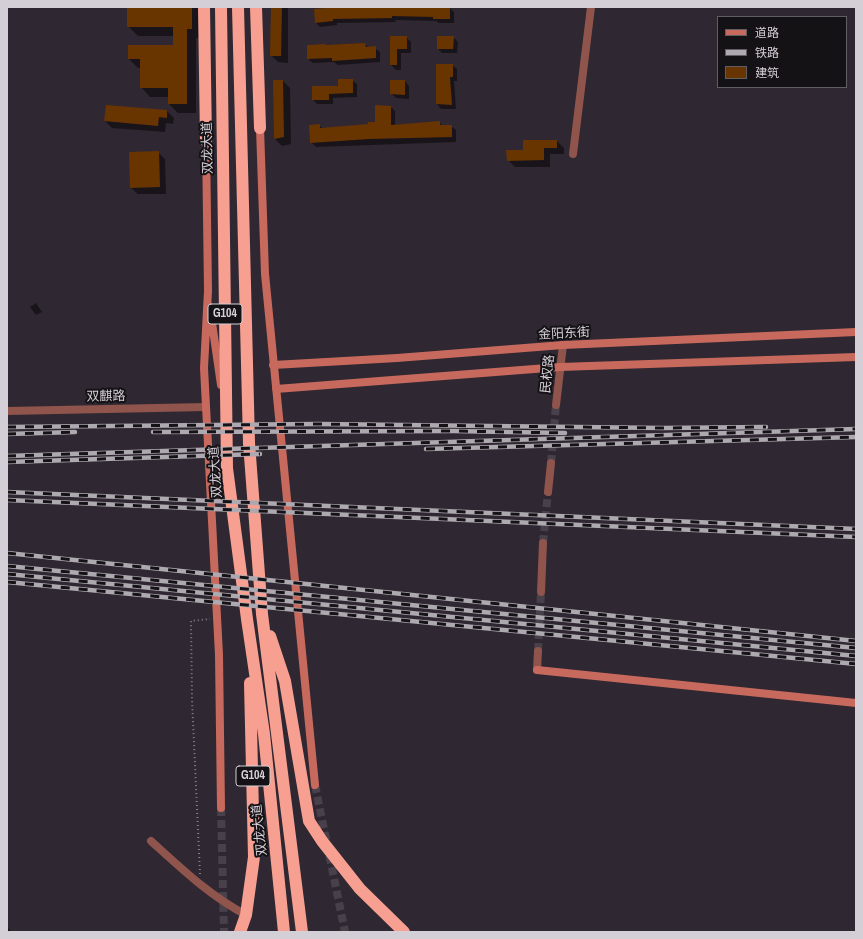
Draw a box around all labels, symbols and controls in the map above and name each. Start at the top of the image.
legend [717,16,847,88]
text: 道路 [755,25,779,41]
text: 铁路 [755,45,779,61]
text: 建筑 [755,65,779,81]
street label: 双龙大道 [200,122,216,174]
road number: G104 [208,304,242,324]
street label: 金阳东街 [538,325,590,343]
street label: 民权路 [538,354,558,394]
street label: 双麒路 [86,389,126,405]
street label: 双龙大道 [206,446,226,498]
road number: G104 [236,766,270,786]
street label: 双龙大道 [250,803,270,857]

